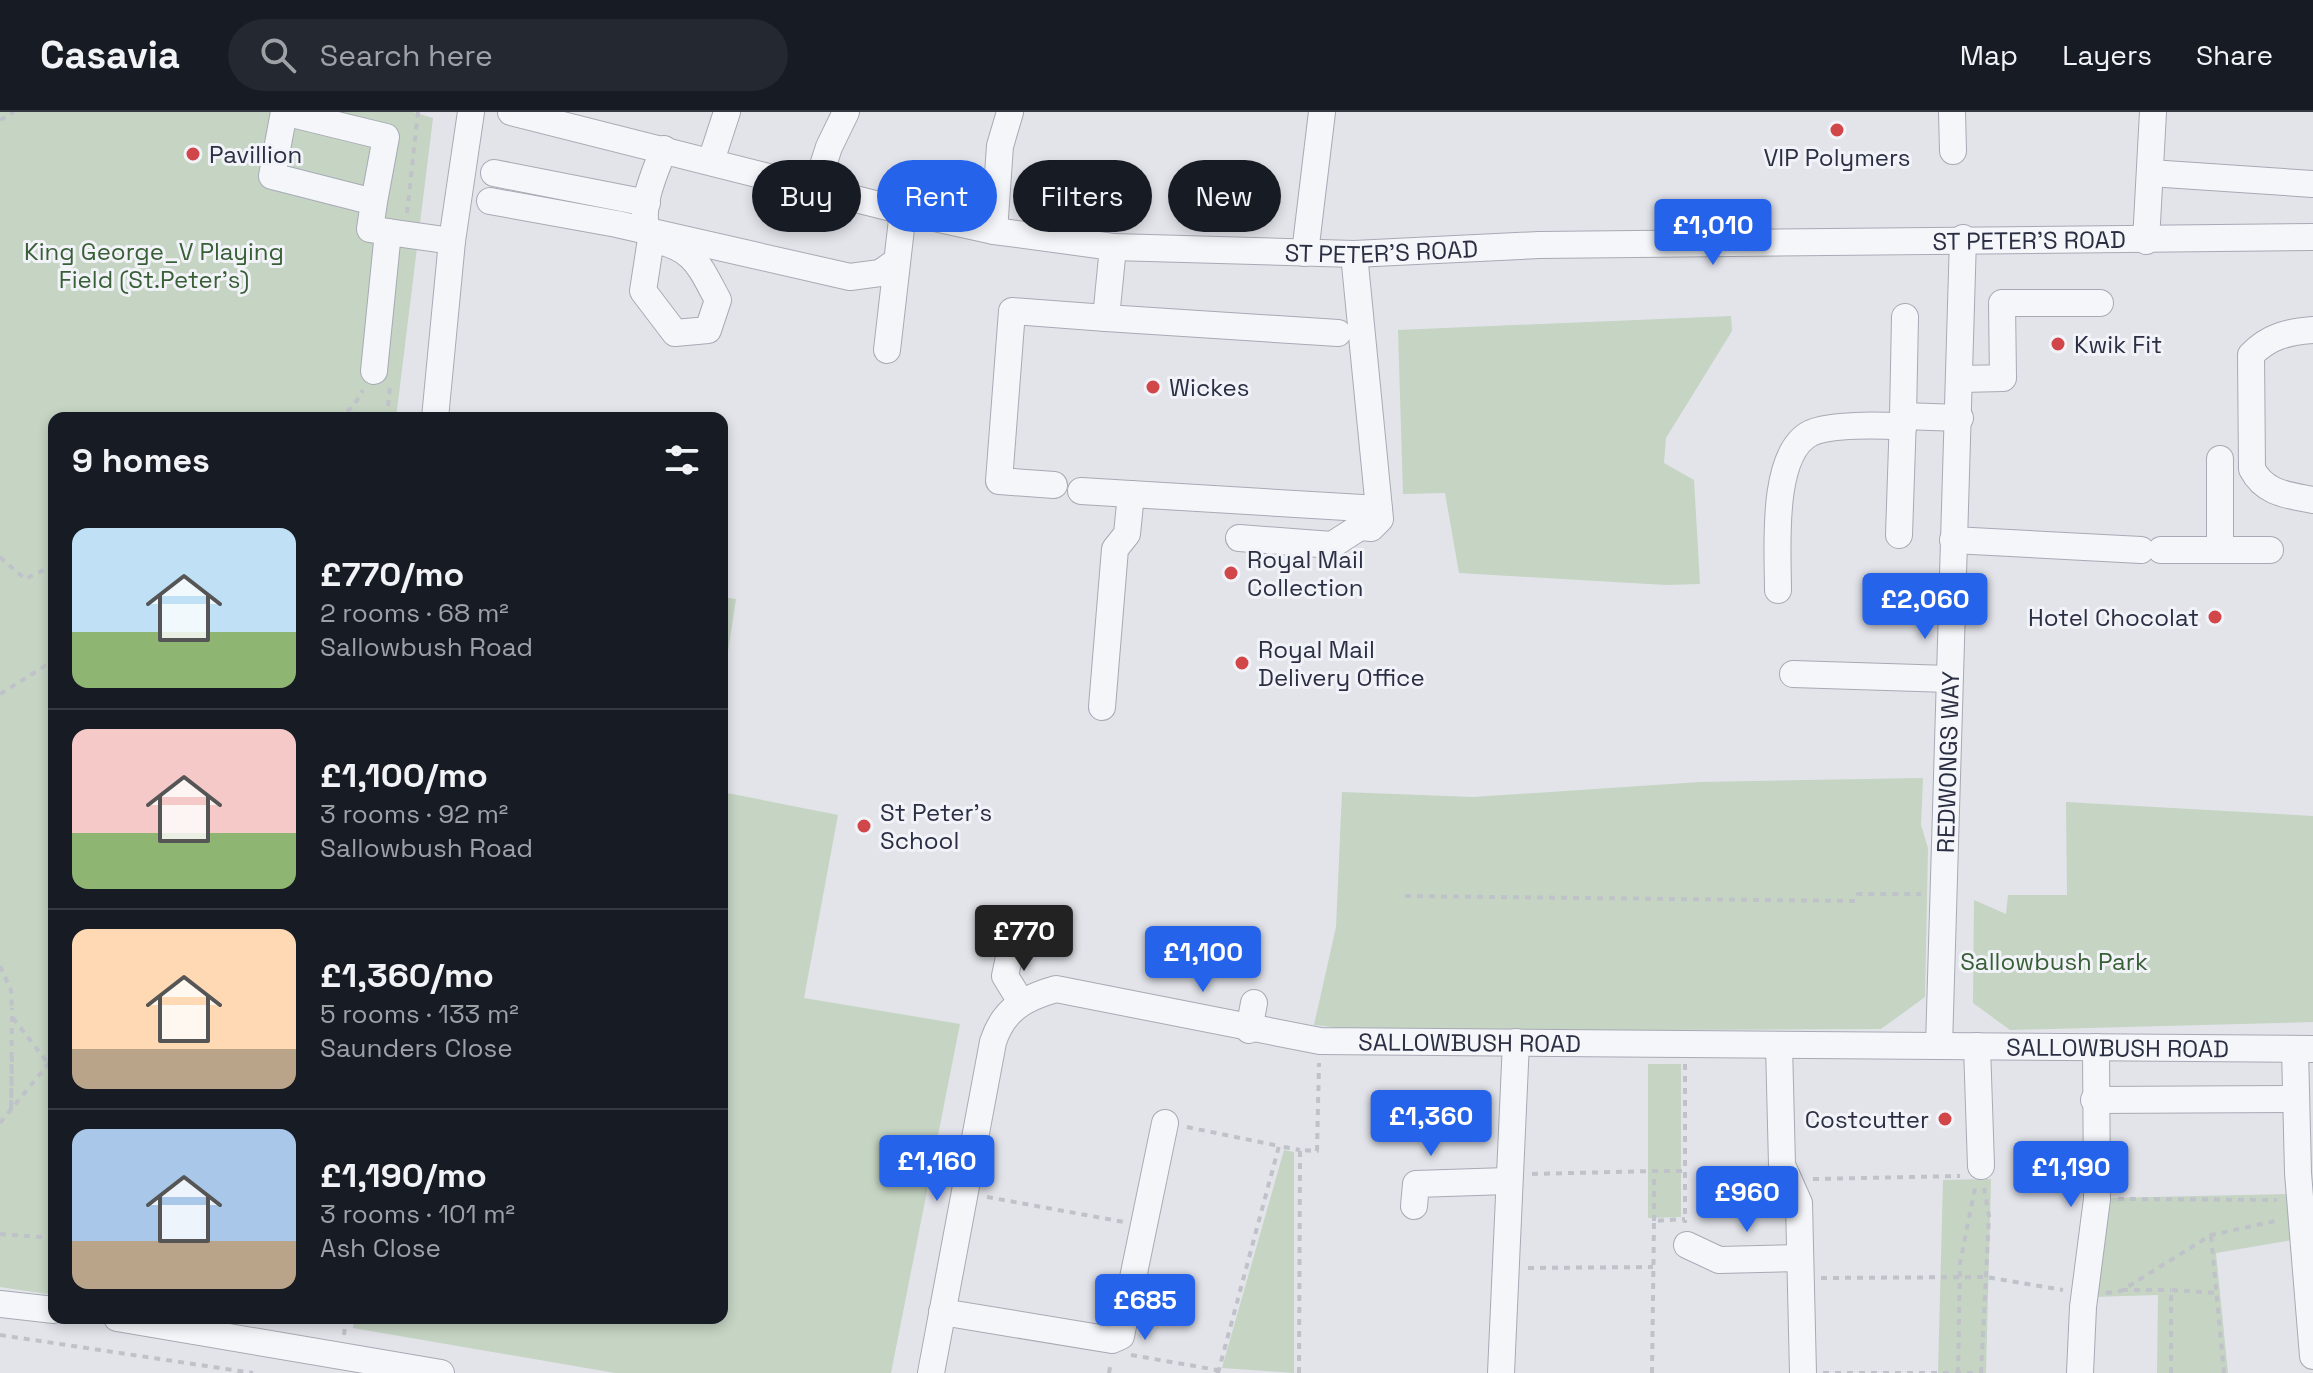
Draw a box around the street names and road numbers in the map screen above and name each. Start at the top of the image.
street label: ST PETER'S ROAD [1932,223,2126,256]
street label: ST PETER'S ROAD [1284,232,1479,270]
street label: REDWONGS WAY [1929,670,1966,854]
street label: SALLOWBUSH ROAD [1358,1026,1581,1059]
street label: SALLOWBUSH ROAD [2006,1031,2229,1064]

